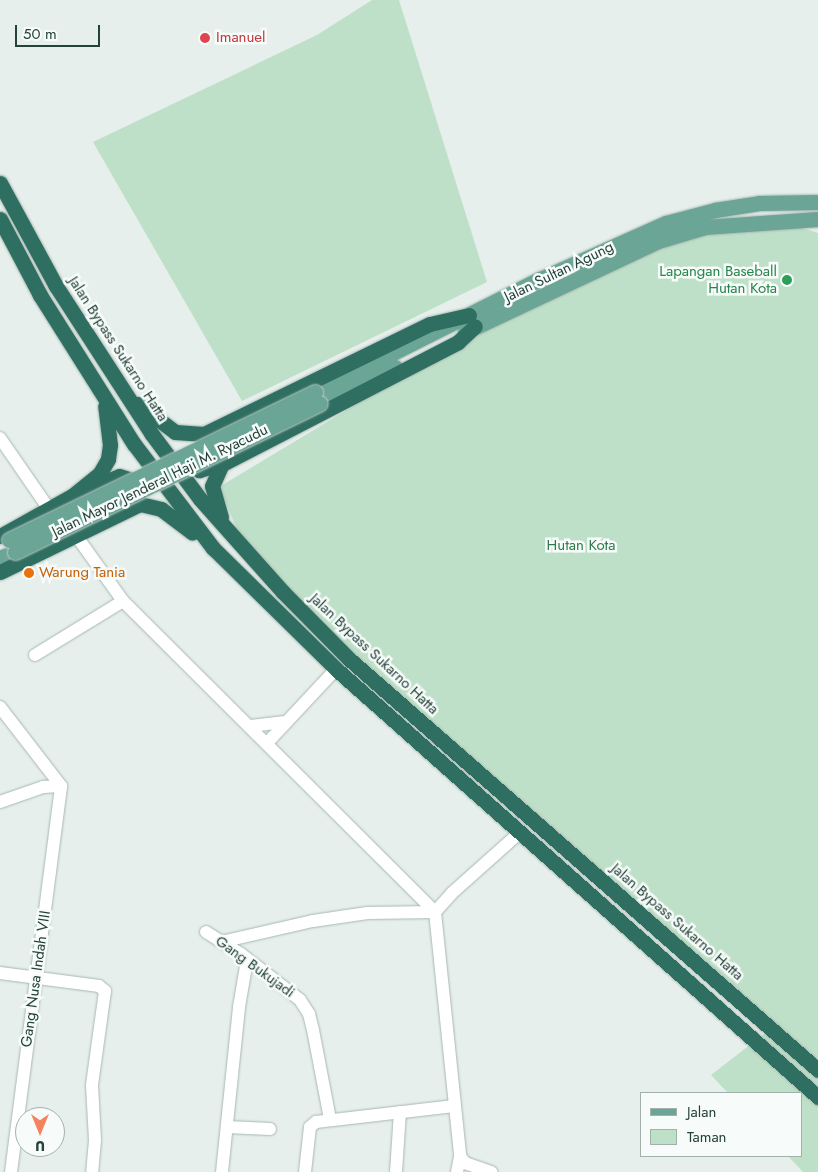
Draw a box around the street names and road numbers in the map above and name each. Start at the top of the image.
street label: Jalan Sultan Agung [501,238,617,306]
street label: Jalan Bypass Sukarno Hatta [64,273,172,425]
street label: Jalan Mayor Jenderal Haji M. Ryacudu [49,421,271,541]
street label: Jalan Bypass Sukarno Hatta [306,590,442,718]
street label: Jalan Bypass Sukarno Hatta [607,860,747,984]
street label: Gang Nusa Indah VIII [18,910,54,1048]
street label: Gang Bukujadi [212,932,298,1002]

